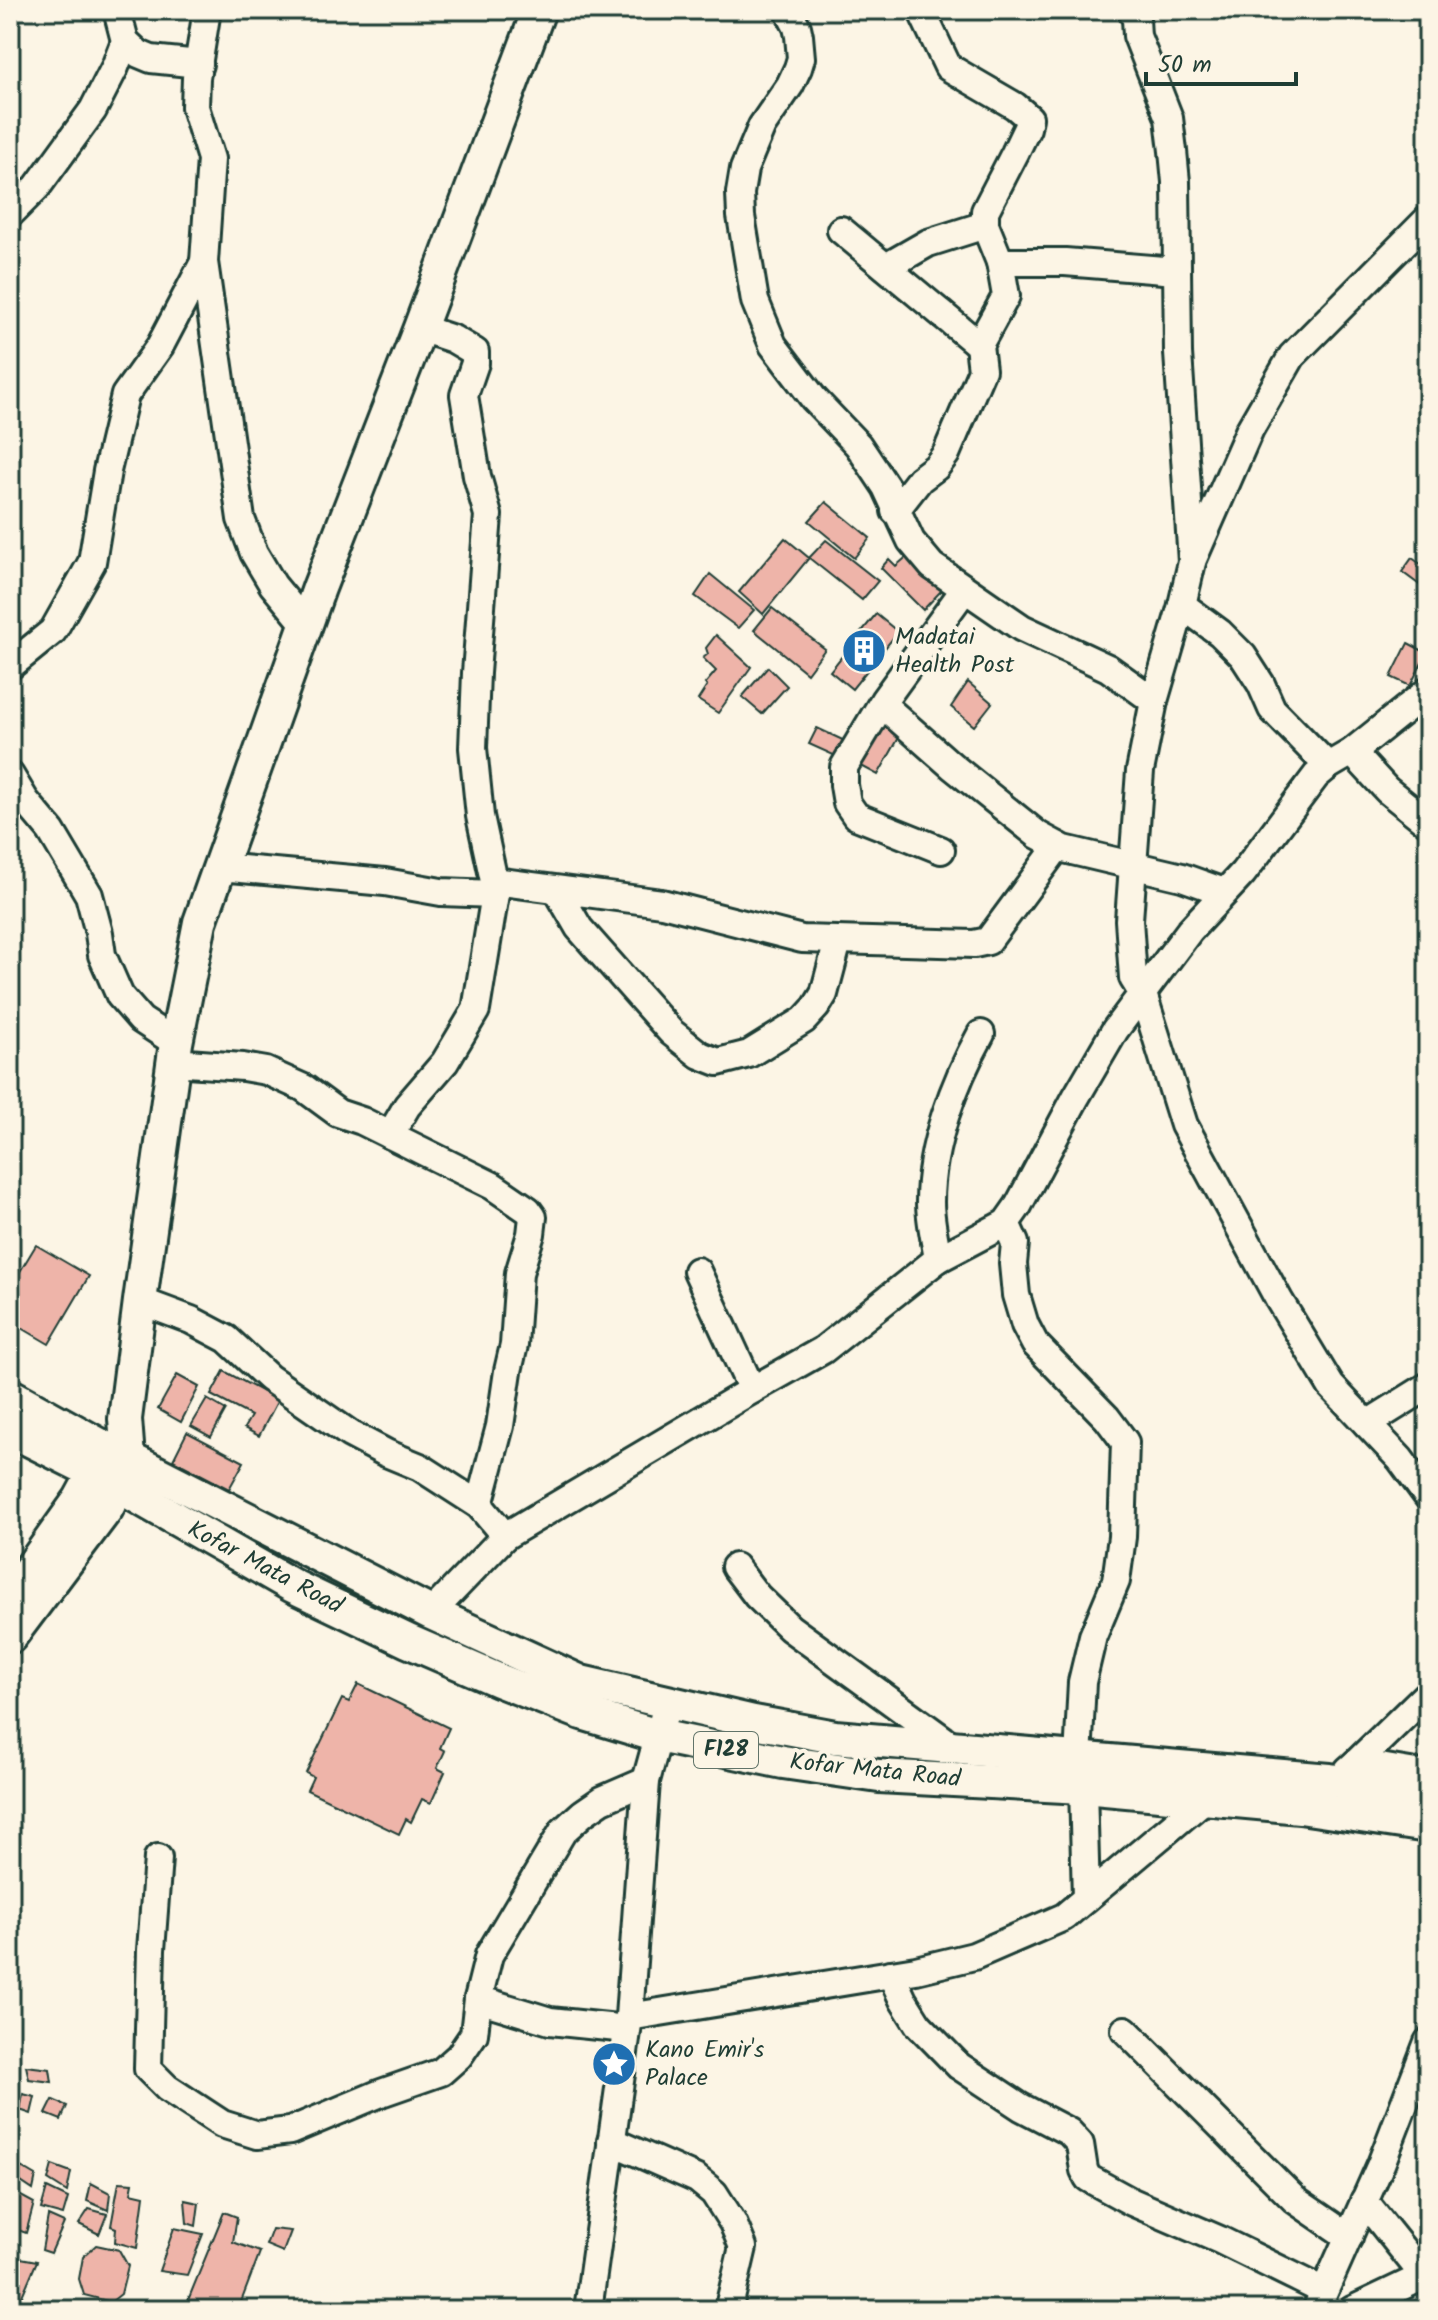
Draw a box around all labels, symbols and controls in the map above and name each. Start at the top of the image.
scale bar [1146,36,1296,86]
text: 50 m [1158,46,1212,85]
place label: Madatai Health Post [895,618,1015,685]
building icon: Madatai Health Post [840,627,888,675]
street label: Kofar Mata Road [180,1511,351,1626]
road number: F128 [694,1732,758,1768]
street label: Kofar Mata Road [788,1743,963,1799]
place label: Kano Emir's Palace [645,2031,764,2098]
place icon: Kano Emir's Palace [590,2040,638,2088]

